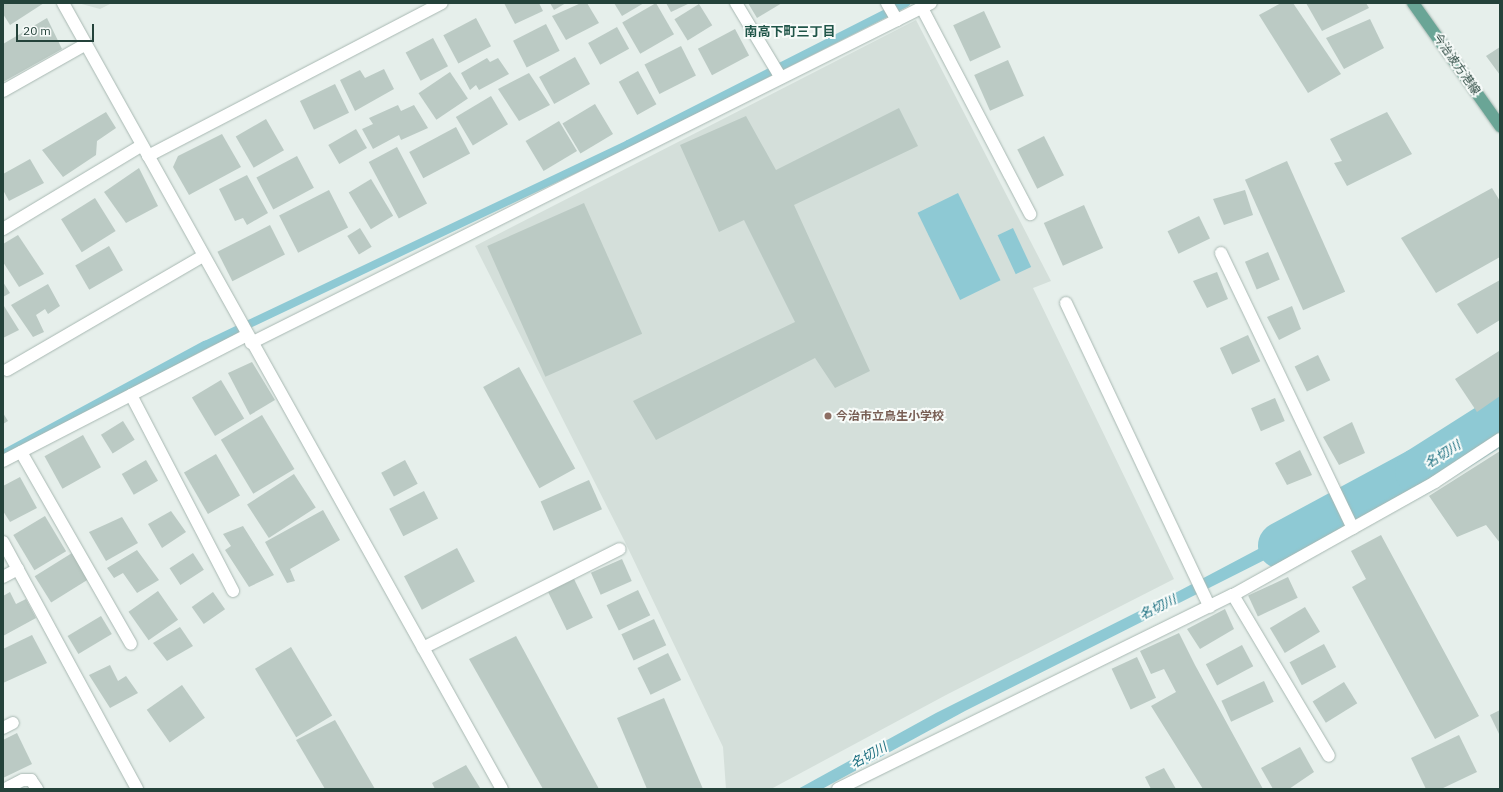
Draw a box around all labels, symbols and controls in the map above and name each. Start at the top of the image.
scale bar [18,16,96,42]
text: 20 m [23,23,51,38]
district label: 南高下町三丁目 [745,24,835,40]
street label: 今治波方港線 [1430,30,1484,98]
place label: 今治市立鳥生小学校 [836,409,944,423]
marker: 今治市立鳥生小学校 [823,411,833,421]
water label: 名切川 [1422,438,1464,472]
water label: 名切川 [1137,592,1179,624]
water label: 名切川 [848,740,890,772]

